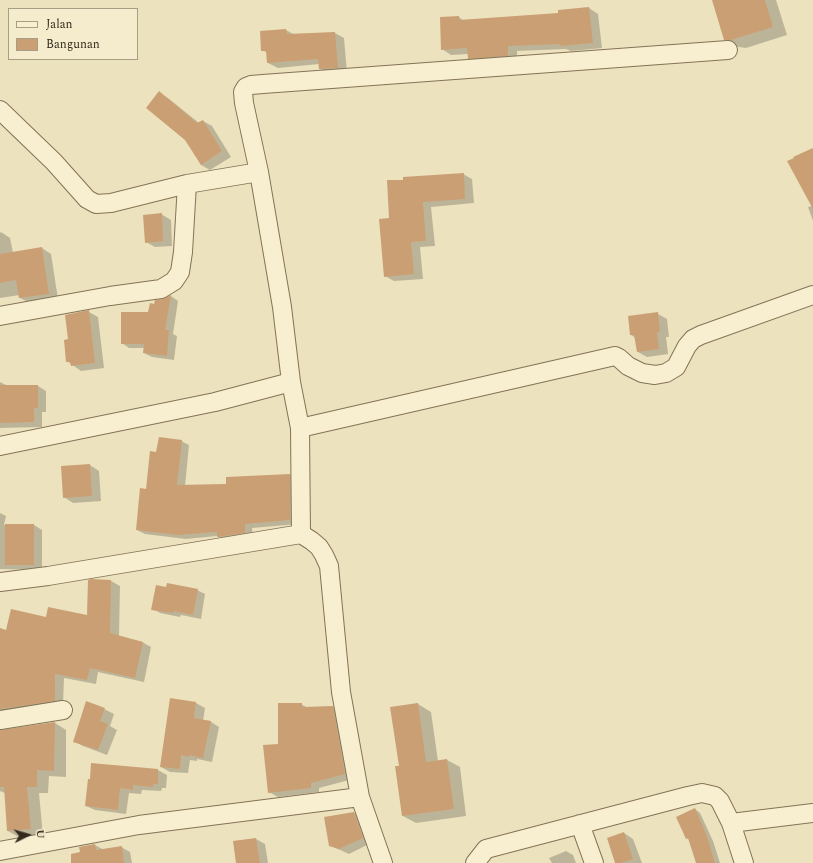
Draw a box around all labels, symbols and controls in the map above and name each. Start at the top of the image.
legend [8,8,138,60]
text: Jalan [46,15,73,34]
text: Bangunan [46,35,100,54]
north arrow [8,815,48,855]
text: U [32,829,49,839]

